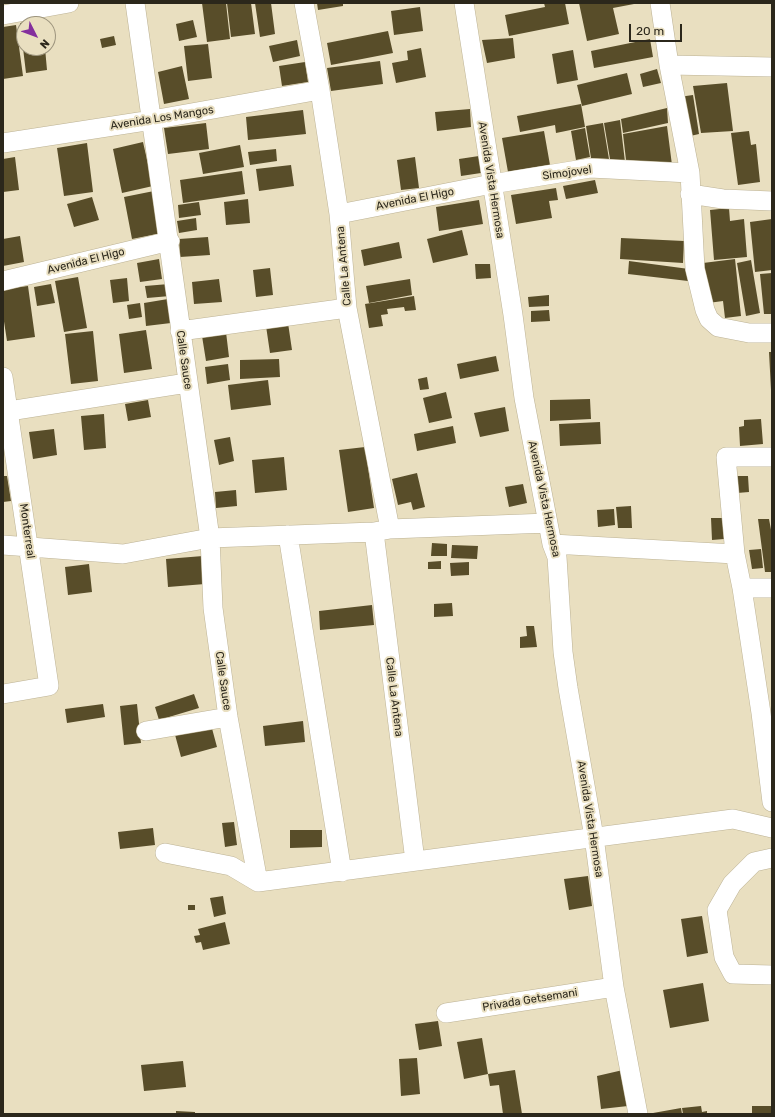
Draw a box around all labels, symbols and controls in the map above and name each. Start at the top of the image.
north arrow [16,16,56,56]
scale bar [631,16,684,42]
text: 20 m [636,24,664,38]
text: N [37,36,52,51]
street label: Avenida Los Mangos [109,103,215,133]
street label: Avenida Vista Hermosa [475,121,507,239]
street label: Simojovel [542,163,592,183]
street label: Avenida El Higo [375,185,455,213]
street label: Calle La Antena [334,226,354,306]
street label: Avenida El Higo [46,245,126,277]
street label: Calle Sauce [173,330,195,390]
street label: Avenida Vista Hermosa [525,440,563,558]
street label: Monterreal [17,503,37,559]
street label: Calle Sauce [212,651,234,711]
street label: Calle La Antena [383,657,405,737]
street label: Avenida Vista Hermosa [574,760,606,878]
street label: Privada Getsemani [482,986,578,1014]

